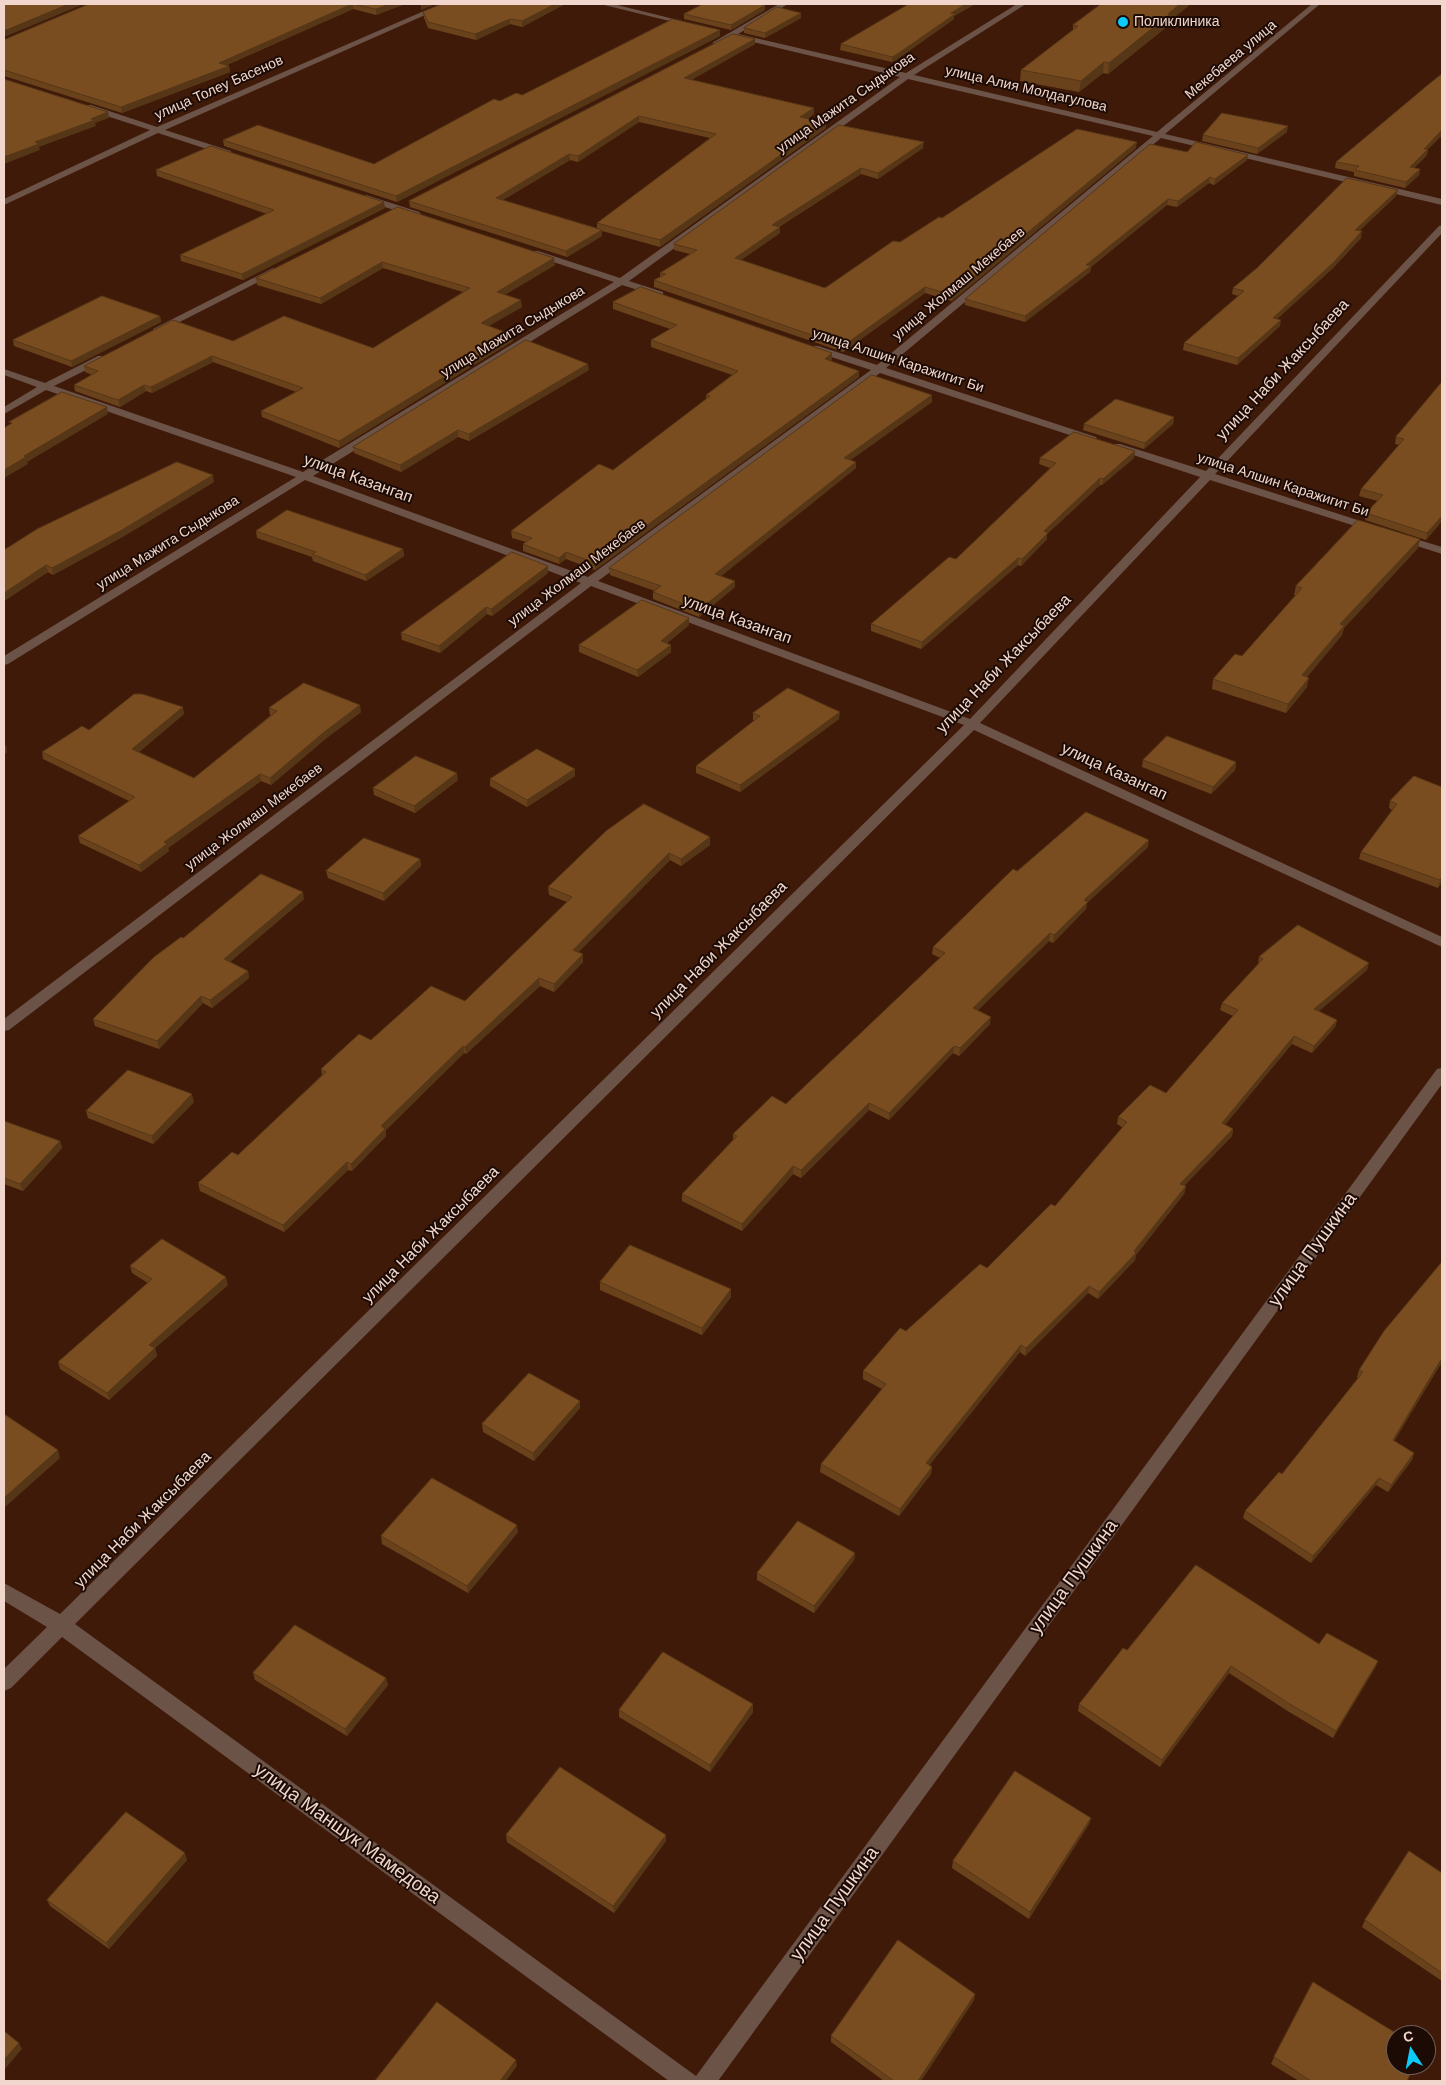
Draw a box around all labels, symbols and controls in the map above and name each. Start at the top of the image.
place label: Поликлиника [1134,14,1220,30]
marker: Поликлиника [1116,15,1130,29]
street label: Мекебаева улица [1182,17,1280,103]
street label: улица Мажита Сыдыкова [774,49,918,157]
street label: улица Толеу Басенов [152,52,286,124]
street label: улица Алия Молдагулова [943,62,1109,116]
street label: улица Жолмаш Мекебаев [889,224,1029,344]
street label: улица Мажита Сыдыкова [438,282,588,382]
street label: улица Наби Жаксыбаева [1213,296,1353,444]
street label: улица Алшин Каражигит Би [810,325,986,397]
street label: улица Алшин Каражигит Би [1195,449,1371,521]
street label: улица Казангап [301,450,415,508]
street label: улица Мажита Сыдыкова [94,492,242,594]
street label: улица Жолмаш Мекебаев [505,516,649,630]
street label: улица Казангап [680,591,794,649]
street label: улица Наби Жаксыбаева [933,591,1075,737]
street label: улица Казангап [1058,739,1170,805]
street label: улица Жолмаш Мекебаев [182,760,326,874]
street label: улица Наби Жаксыбаева [647,878,791,1022]
street label: улица Наби Жаксыбаева [359,1163,503,1307]
street label: улица Пушкина [1264,1188,1362,1312]
street label: улица Наби Жаксыбаева [71,1448,215,1592]
street label: улица Пушкина [1025,1515,1123,1639]
street label: улица Маншук Мамедова [249,1759,445,1909]
street label: улица Пушкина [786,1842,884,1966]
north arrow [1386,2025,1436,2075]
text: С [1402,2027,1415,2045]

